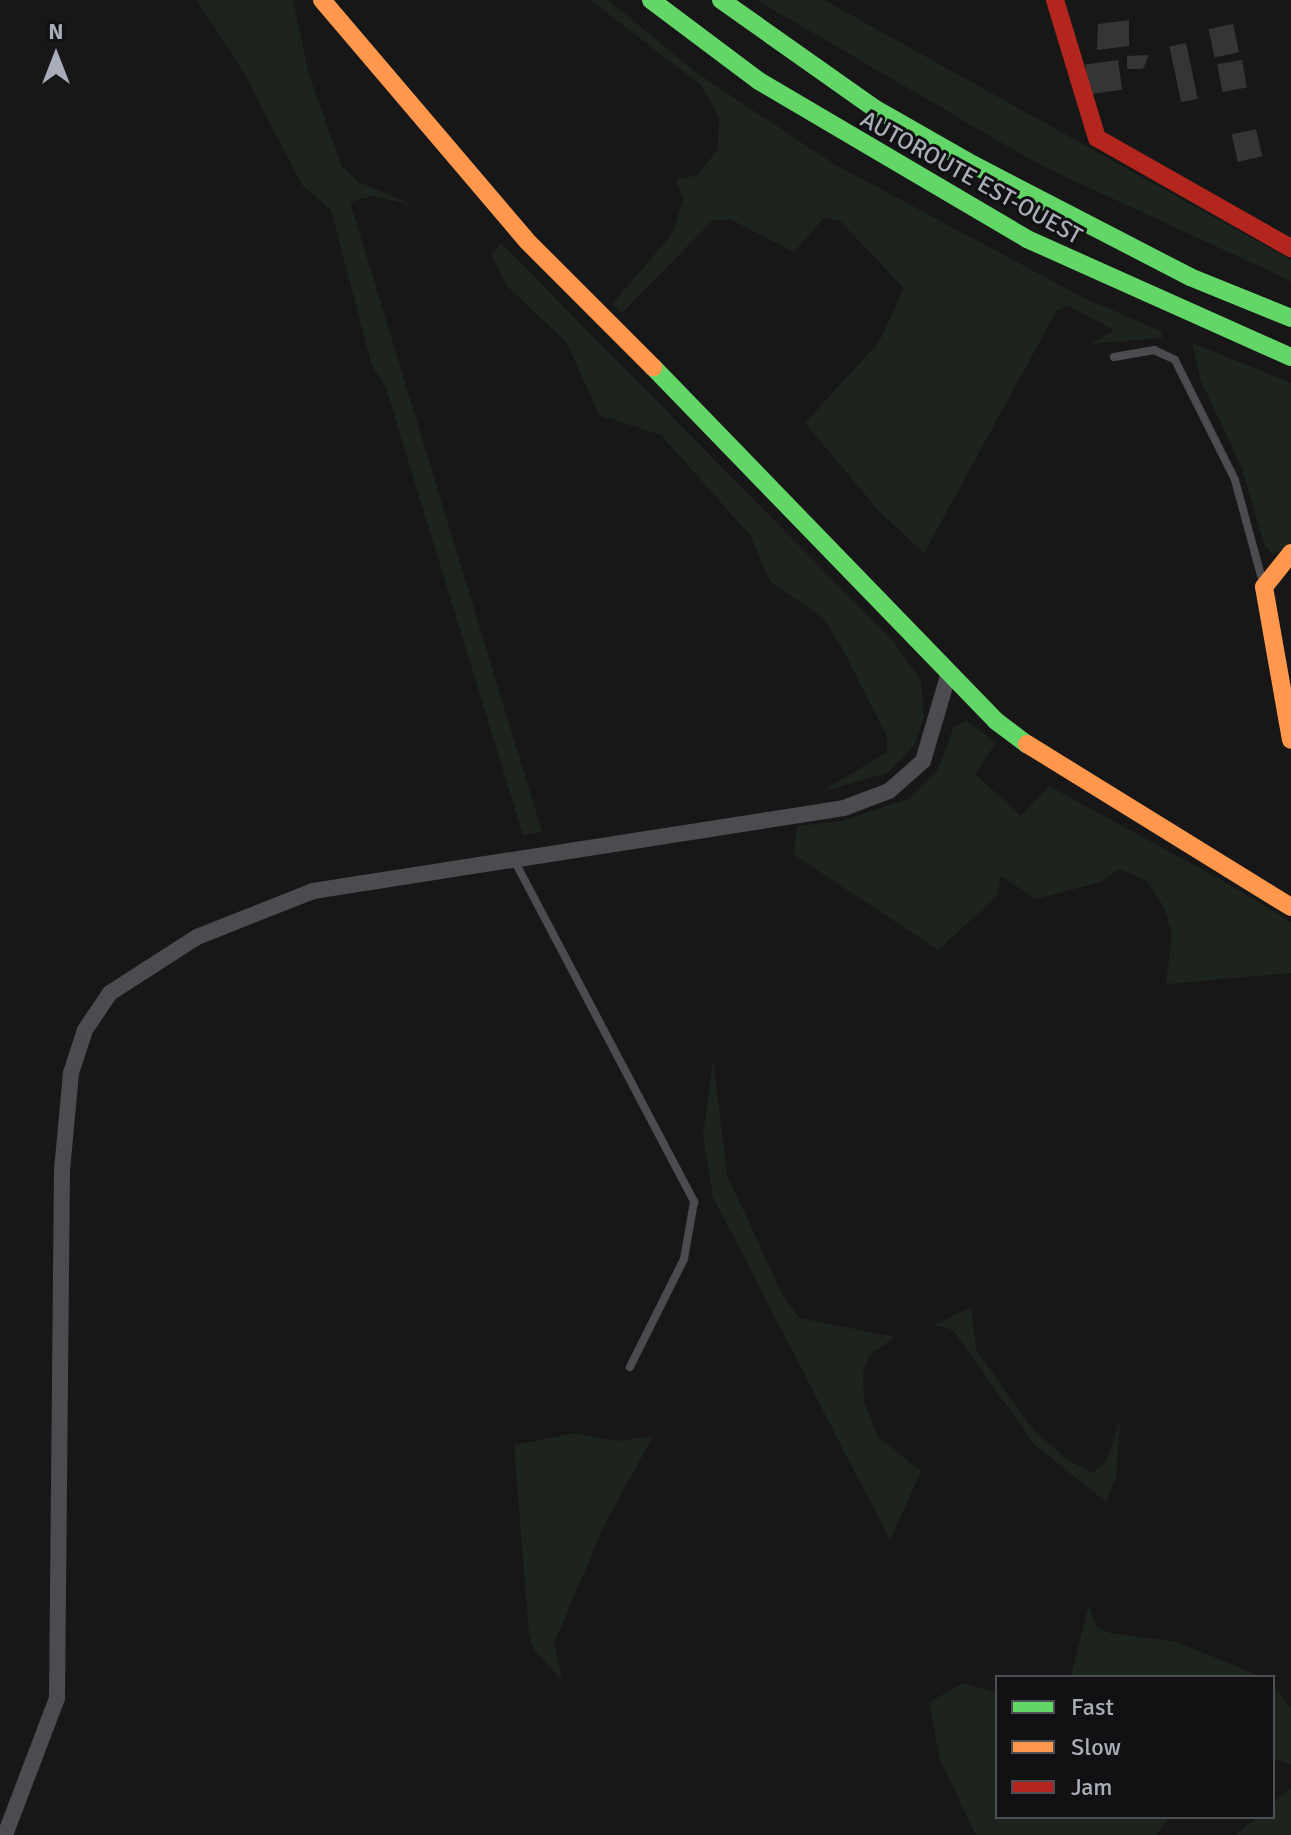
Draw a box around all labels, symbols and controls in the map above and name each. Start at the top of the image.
north arrow [16,16,96,96]
text: N [48,18,64,45]
street label: AUTOROUTE EST-OUEST [855,105,1087,251]
legend [995,1675,1275,1819]
text: Fast [1071,1692,1114,1722]
text: Slow [1071,1732,1121,1762]
text: Jam [1071,1772,1112,1802]

